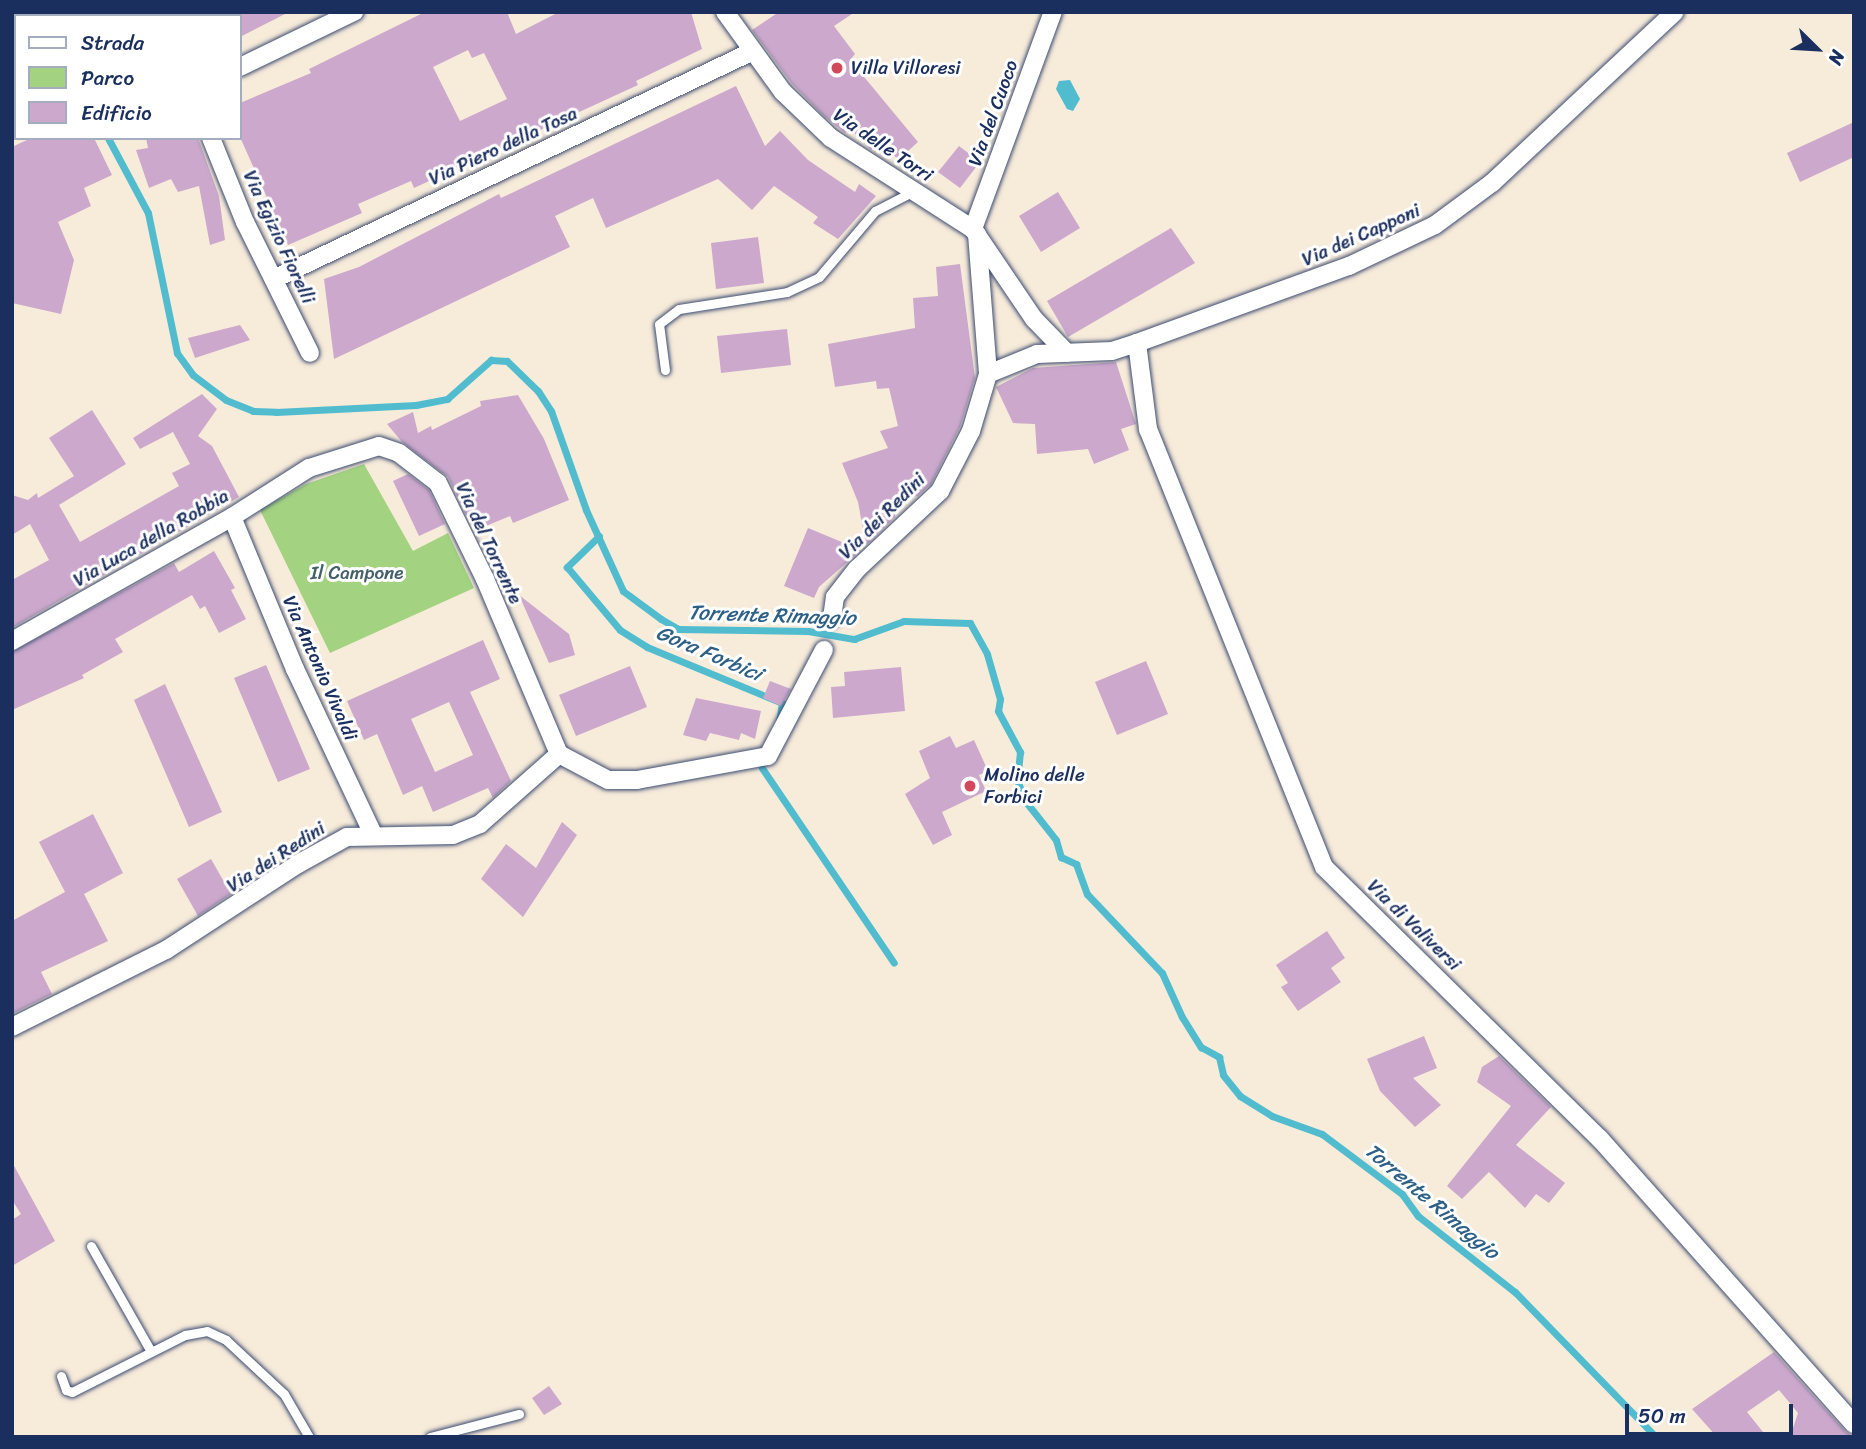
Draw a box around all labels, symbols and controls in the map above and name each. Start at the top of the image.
legend [14,14,242,140]
north arrow [1782,14,1852,84]
text: Strada [81,24,144,62]
text: N [1819,45,1854,70]
place label: Villa Villoresi [851,57,961,79]
street label: Via del Cuoco [963,57,1023,169]
text: Parco [81,59,134,97]
marker: Villa Villoresi [829,60,845,76]
text: Edificio [81,94,152,132]
street label: Via Piero della Tosa [425,102,581,190]
street label: Via delle Torri [829,103,937,187]
street label: Via Egizio Fiorelli [238,167,320,307]
street label: Via dei Capponi [1298,199,1424,271]
street label: Via dei Redini [834,468,930,564]
street label: Via del Torrente [451,478,527,608]
street label: Via Luca della Robbia [69,484,233,592]
park label: Il Campone [310,562,404,584]
street label: Via Antonio Vivaldi [278,592,362,744]
water label: Torrente Rimaggio [688,599,856,631]
water label: Gora Forbici [652,619,766,687]
place label: Molino delle Forbici [984,764,1085,808]
marker: Molino delle Forbici [962,778,978,794]
street label: Via dei Redini [222,817,330,897]
street label: Via di Valiversi [1363,875,1465,975]
water label: Torrente Rimaggio [1360,1138,1504,1264]
scale bar [1628,1390,1796,1434]
text: 50 m [1638,1397,1686,1435]

